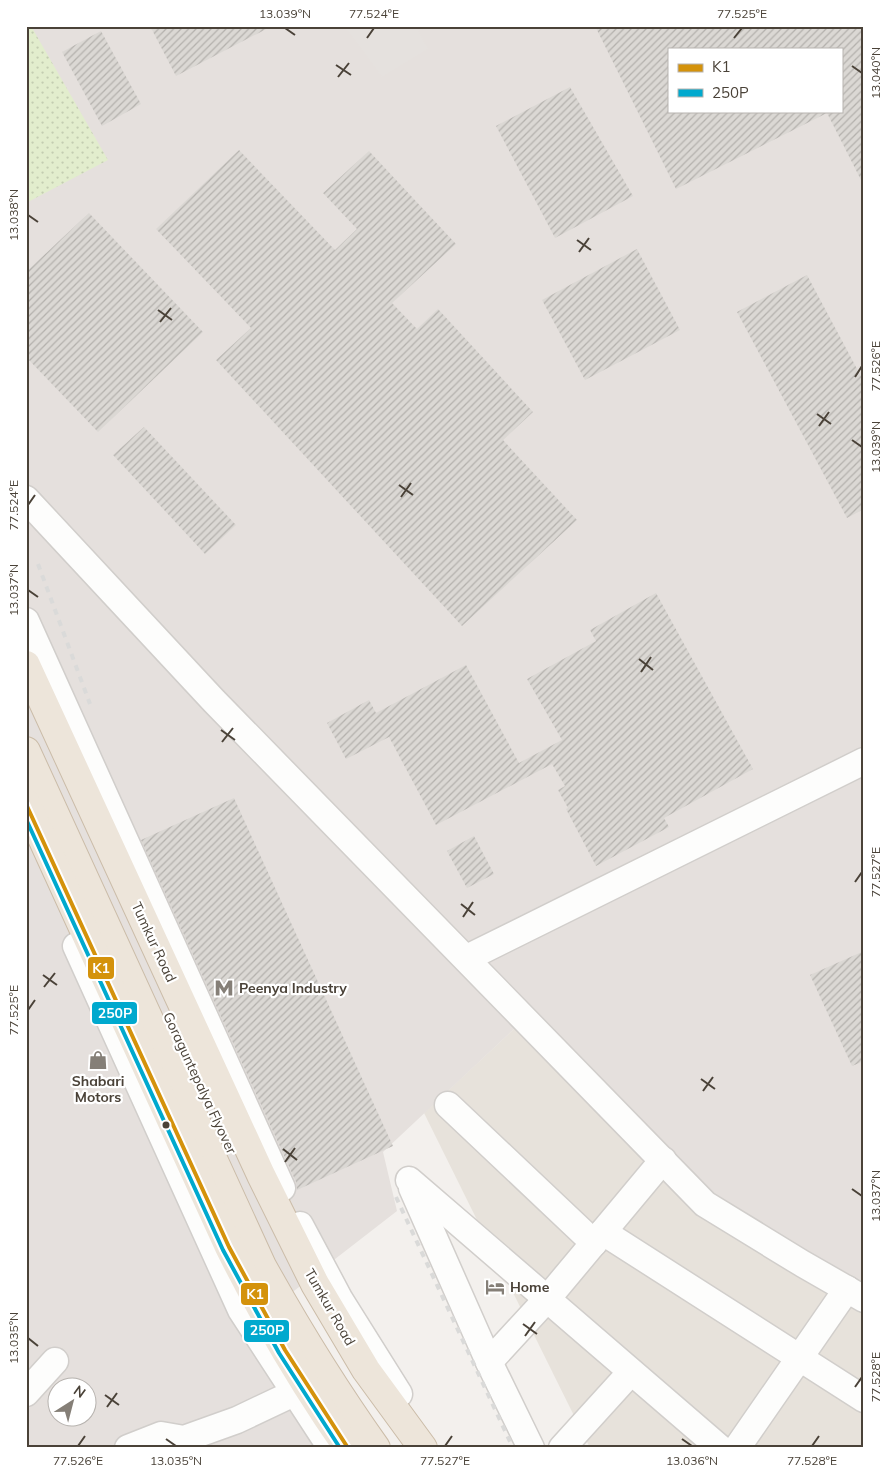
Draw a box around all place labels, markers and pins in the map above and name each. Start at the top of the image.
metro station icon: Peenya Industry [213,977,235,999]
place label: Peenya Industry [239,979,347,997]
shop icon: Shabari Motors [87,1049,109,1071]
place label: Shabari Motors [72,1072,124,1106]
unlabelled marker [161,1120,171,1130]
hotel icon: Home [484,1276,506,1298]
place label: Home [510,1278,550,1296]

